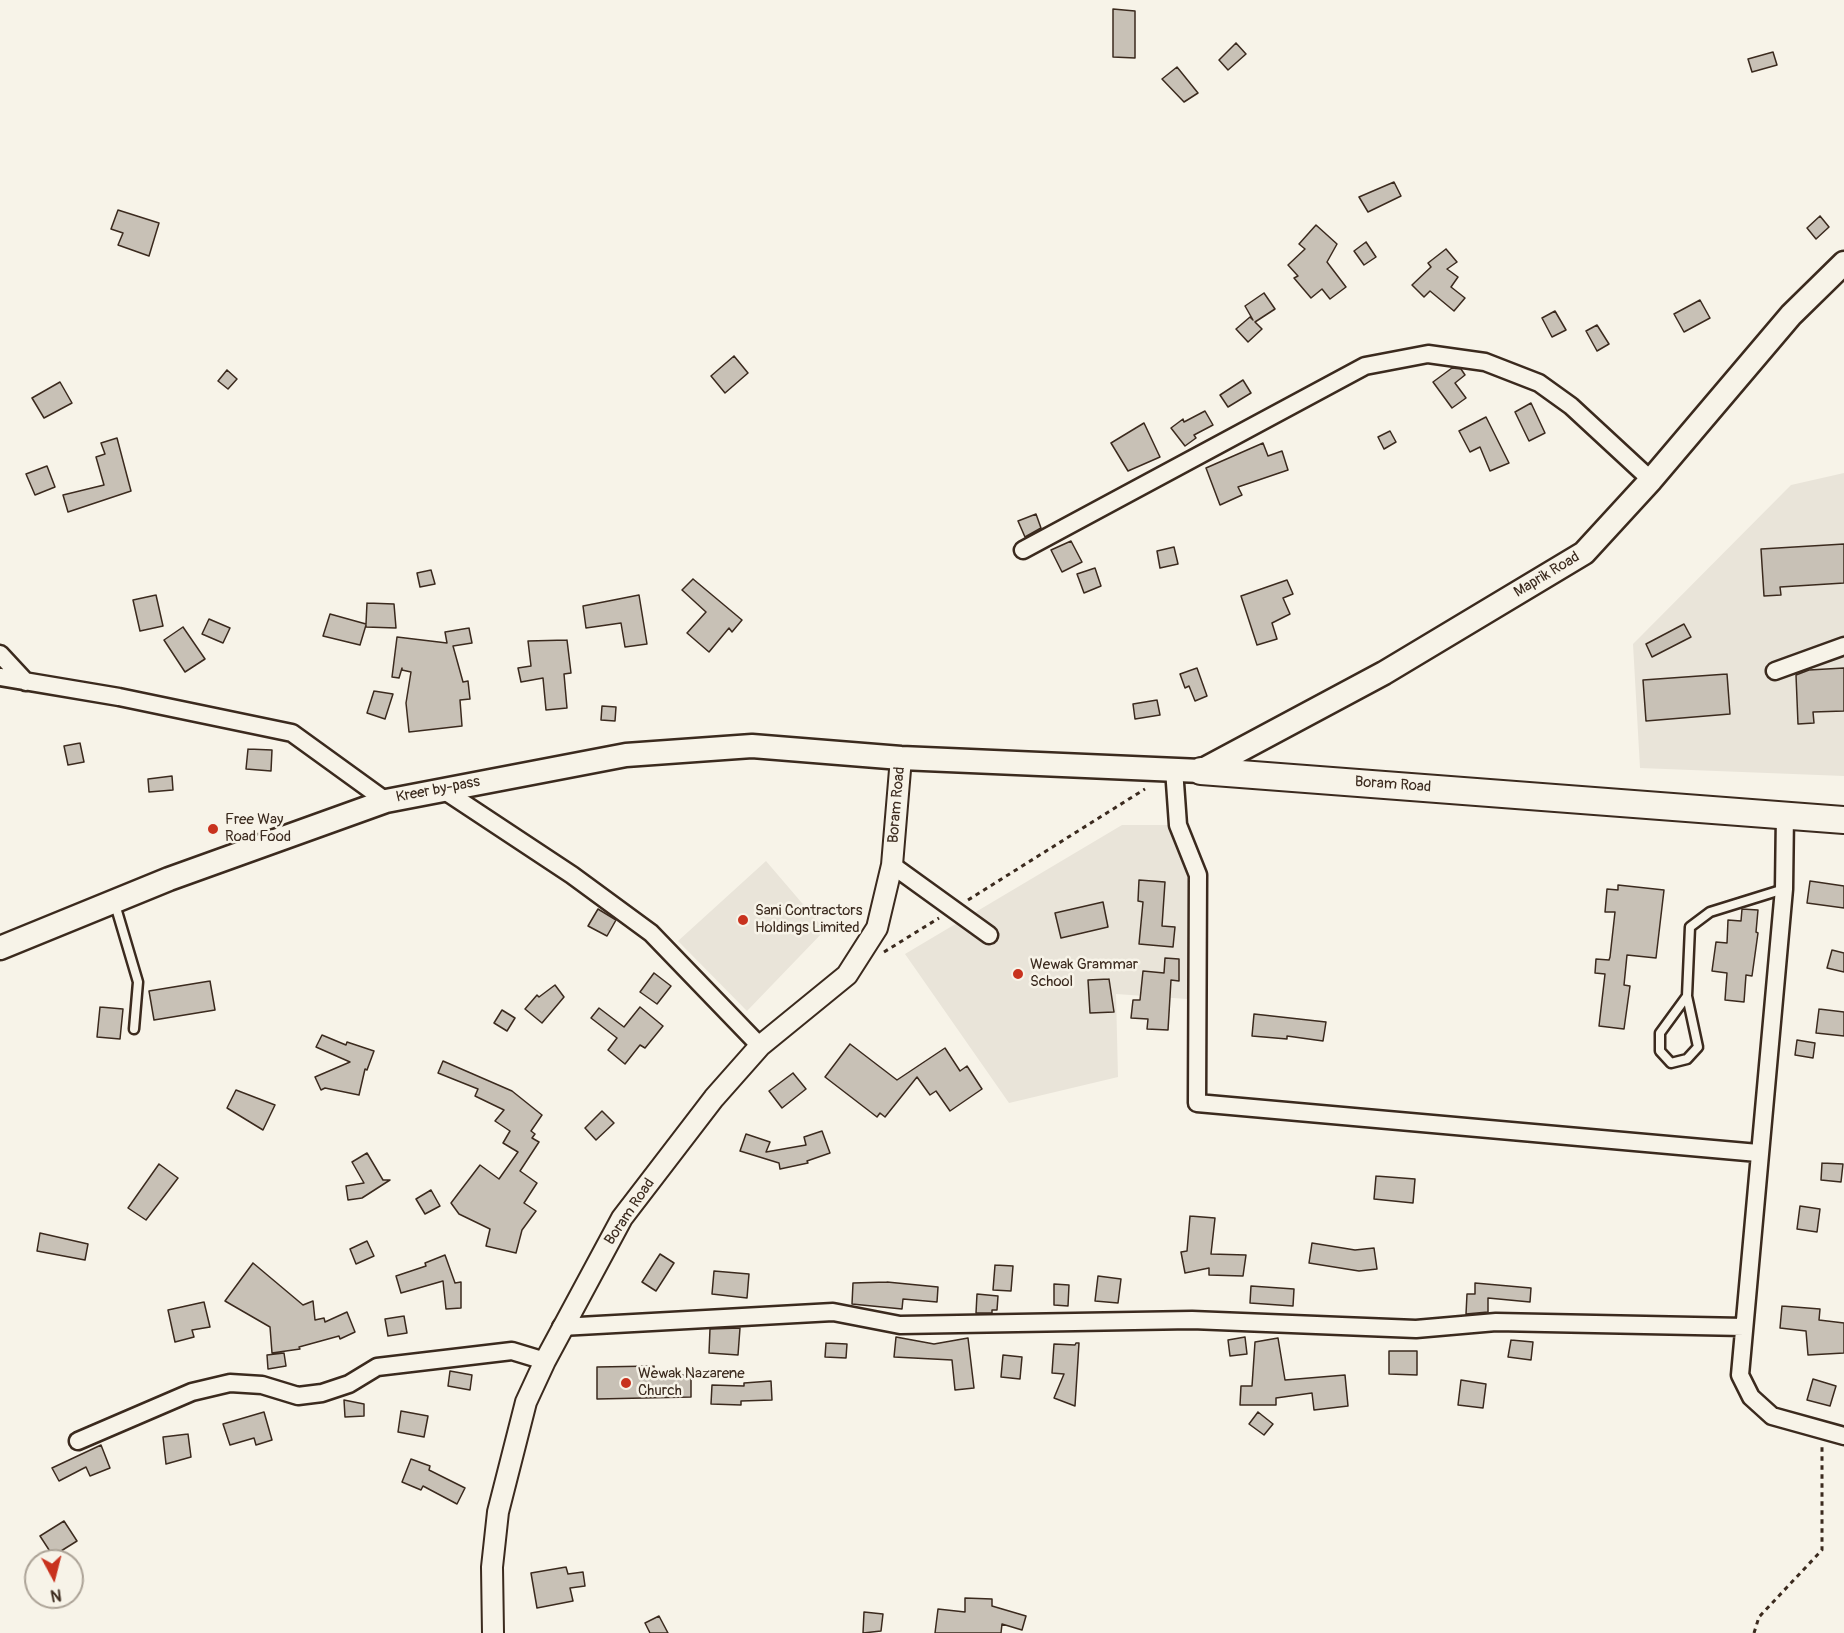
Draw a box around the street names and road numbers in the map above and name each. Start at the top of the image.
street label: Maprik Road [1511,548,1583,602]
street label: Boram Road [885,766,909,844]
street label: Kreer by-pass [395,773,481,807]
street label: Boram Road [1354,773,1432,797]
street label: Boram Road [601,1175,659,1249]

